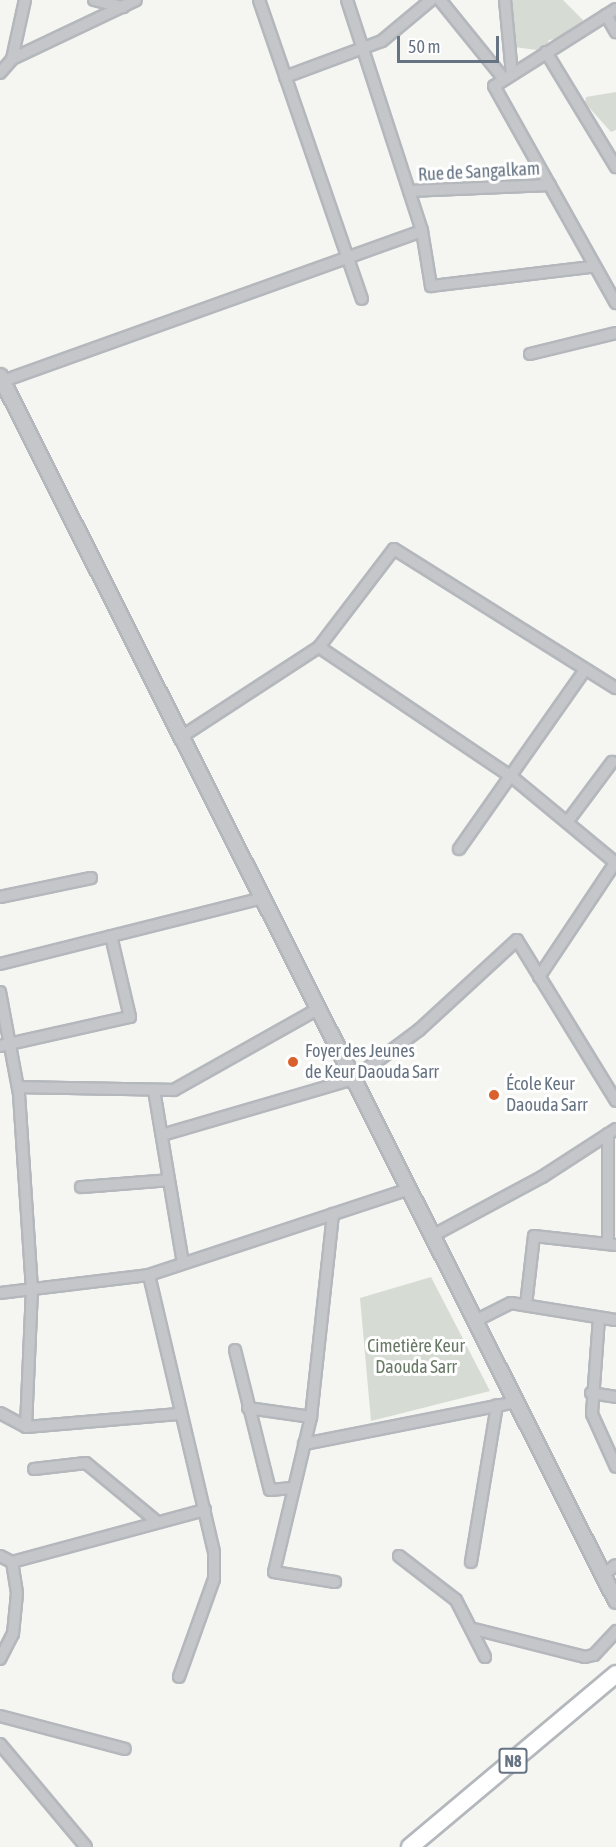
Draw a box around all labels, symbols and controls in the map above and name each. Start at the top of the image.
scale bar [400,24,502,62]
text: 50 m [408,36,440,57]
street label: Rue de Sangalkam [418,158,540,186]
place label: Foyer des Jeunes de Keur Daouda Sarr [305,1041,439,1084]
marker: Foyer des Jeunes de Keur Daouda Sarr [286,1055,300,1069]
place label: École Keur Daouda Sarr [506,1074,588,1116]
marker: École Keur Daouda Sarr [487,1088,501,1102]
park label: Cimetière Keur Daouda Sarr [367,1336,465,1378]
road number: N8 [498,1748,528,1774]

